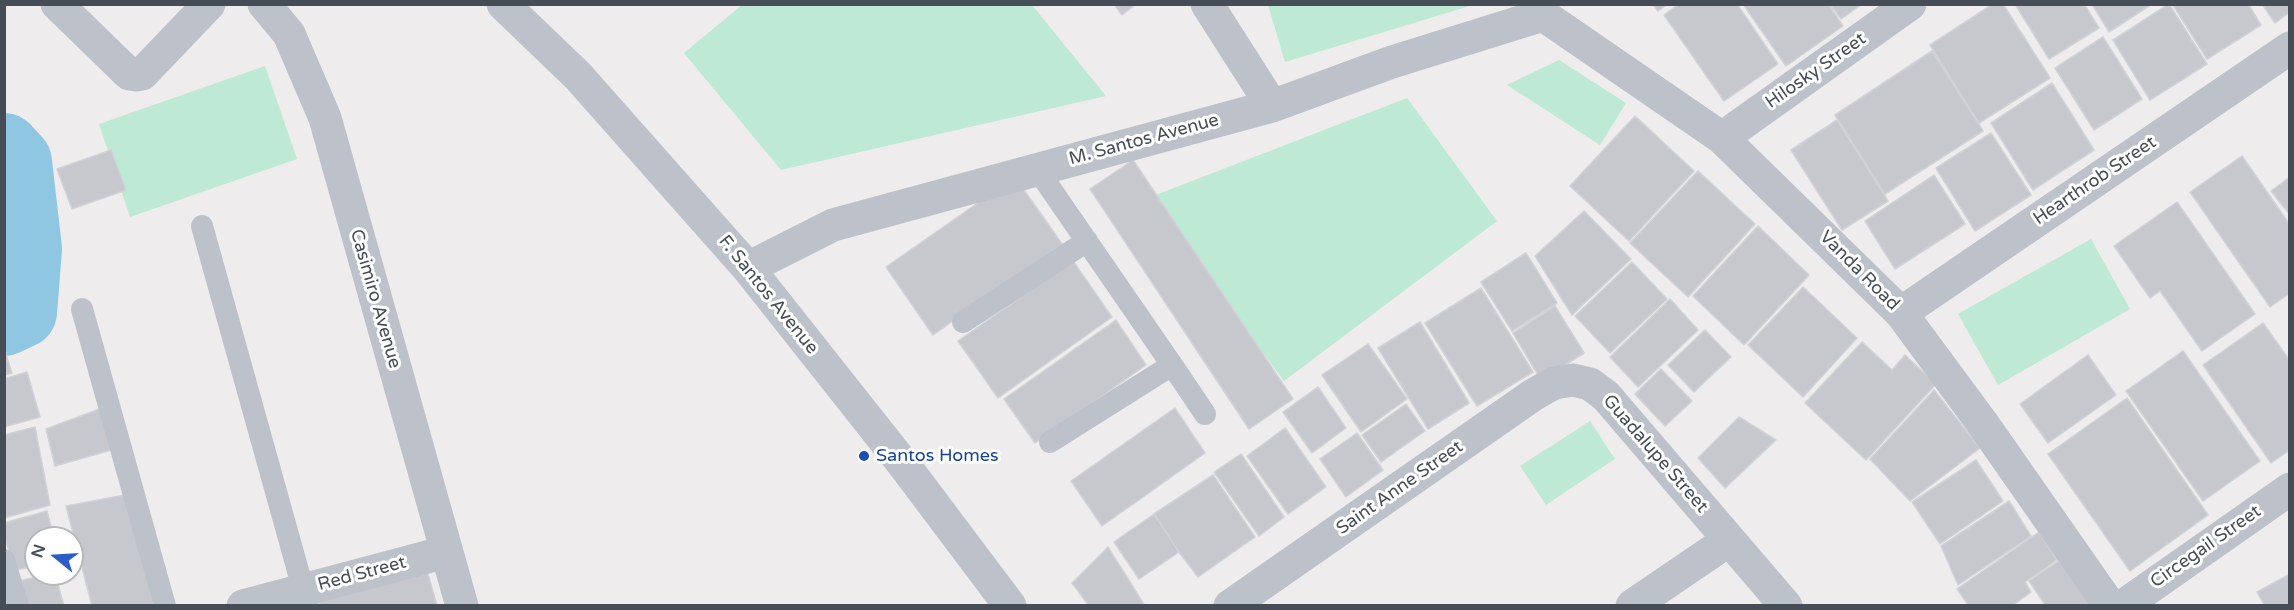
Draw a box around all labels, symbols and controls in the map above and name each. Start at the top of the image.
street label: Hilosky Street [1762,28,1870,114]
street label: M. Santos Avenue [1067,110,1221,170]
street label: Hearthrob Street [2030,132,2160,230]
street label: Casimiro Avenue [345,227,405,371]
street label: Vanda Road [1815,227,1903,315]
street label: F. Santos Avenue [714,231,822,359]
street label: Guadalupe Street [1598,391,1712,517]
street label: Saint Anne Street [1333,436,1467,540]
place label: Santos Homes [876,445,999,467]
marker: Santos Homes [857,449,871,463]
street label: Circegail Street [2147,501,2265,593]
north arrow [24,526,84,586]
text: N [27,542,50,560]
street label: Red Street [316,552,408,596]

